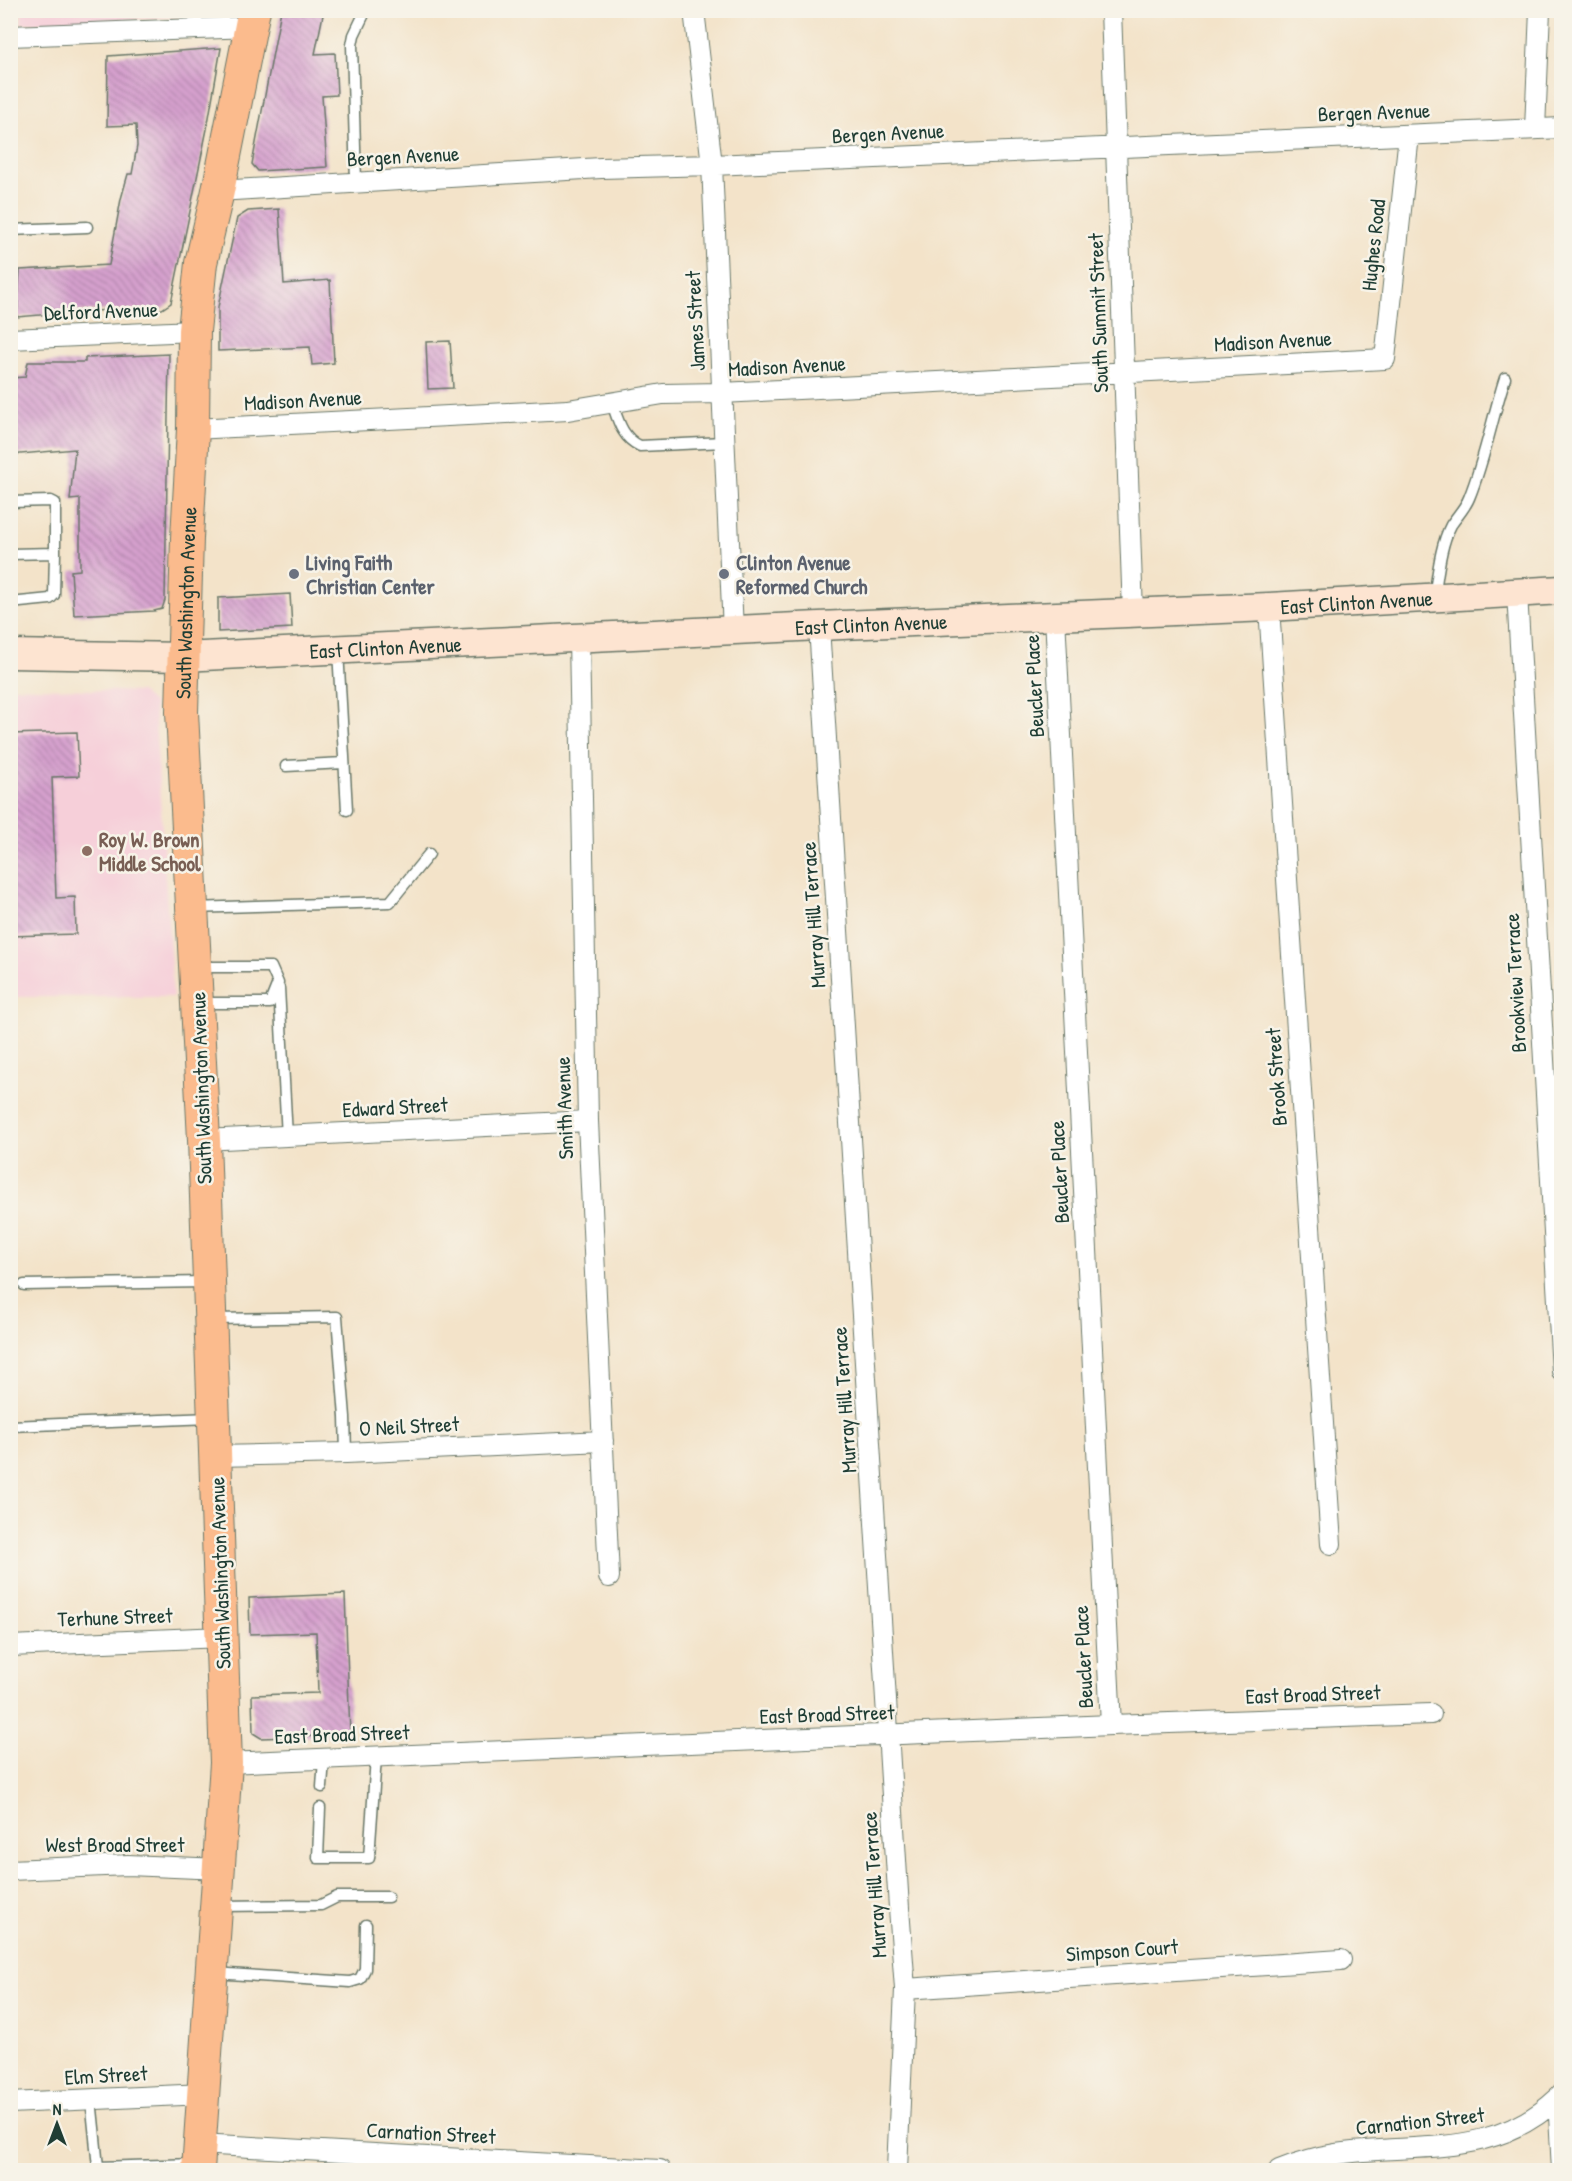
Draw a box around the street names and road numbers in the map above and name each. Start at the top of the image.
street label: Bergen Avenue [1317,96,1431,128]
street label: Bergen Avenue [831,116,945,150]
street label: Bergen Avenue [346,139,460,173]
street label: Hughes Road [1354,198,1392,292]
street label: South Summit Street [1081,232,1115,393]
street label: James Street [678,269,712,372]
street label: Delford Avenue [43,295,159,327]
street label: Madison Avenue [1213,323,1333,359]
street label: Madison Avenue [727,348,847,384]
street label: Madison Avenue [243,382,363,418]
street label: South Washington Avenue [168,506,203,700]
street label: East Clinton Avenue [1280,583,1434,621]
street label: East Clinton Avenue [794,606,948,642]
street label: East Clinton Avenue [309,629,463,665]
street label: Beucler Place [1017,634,1051,738]
street label: Murray Hill Terrace [793,841,833,989]
street label: Brookview Terrace [1497,913,1533,1053]
street label: South Washington Avenue [183,991,219,1185]
street label: Brook Street [1258,1026,1294,1127]
street label: Smith Avenue [548,1056,580,1160]
street label: Edward Street [342,1090,449,1124]
street label: Beucler Place [1042,1120,1076,1224]
street label: Murray Hill Terrace [824,1326,864,1474]
street label: O Neil Street [358,1409,460,1443]
street label: South Washington Avenue [202,1476,238,1670]
street label: Terhune Street [57,1600,174,1633]
street label: Beucler Place [1066,1605,1100,1709]
street label: East Broad Street [1245,1677,1382,1711]
street label: East Broad Street [759,1697,896,1731]
street label: East Broad Street [274,1717,411,1751]
street label: Murray Hill Terrace [854,1811,894,1959]
street label: West Broad Street [46,1830,185,1859]
street label: Simpson Court [1065,1932,1180,1968]
street label: Elm Street [64,2058,149,2092]
street label: Carnation Street [1354,2100,1487,2142]
street label: Carnation Street [366,2115,497,2151]

